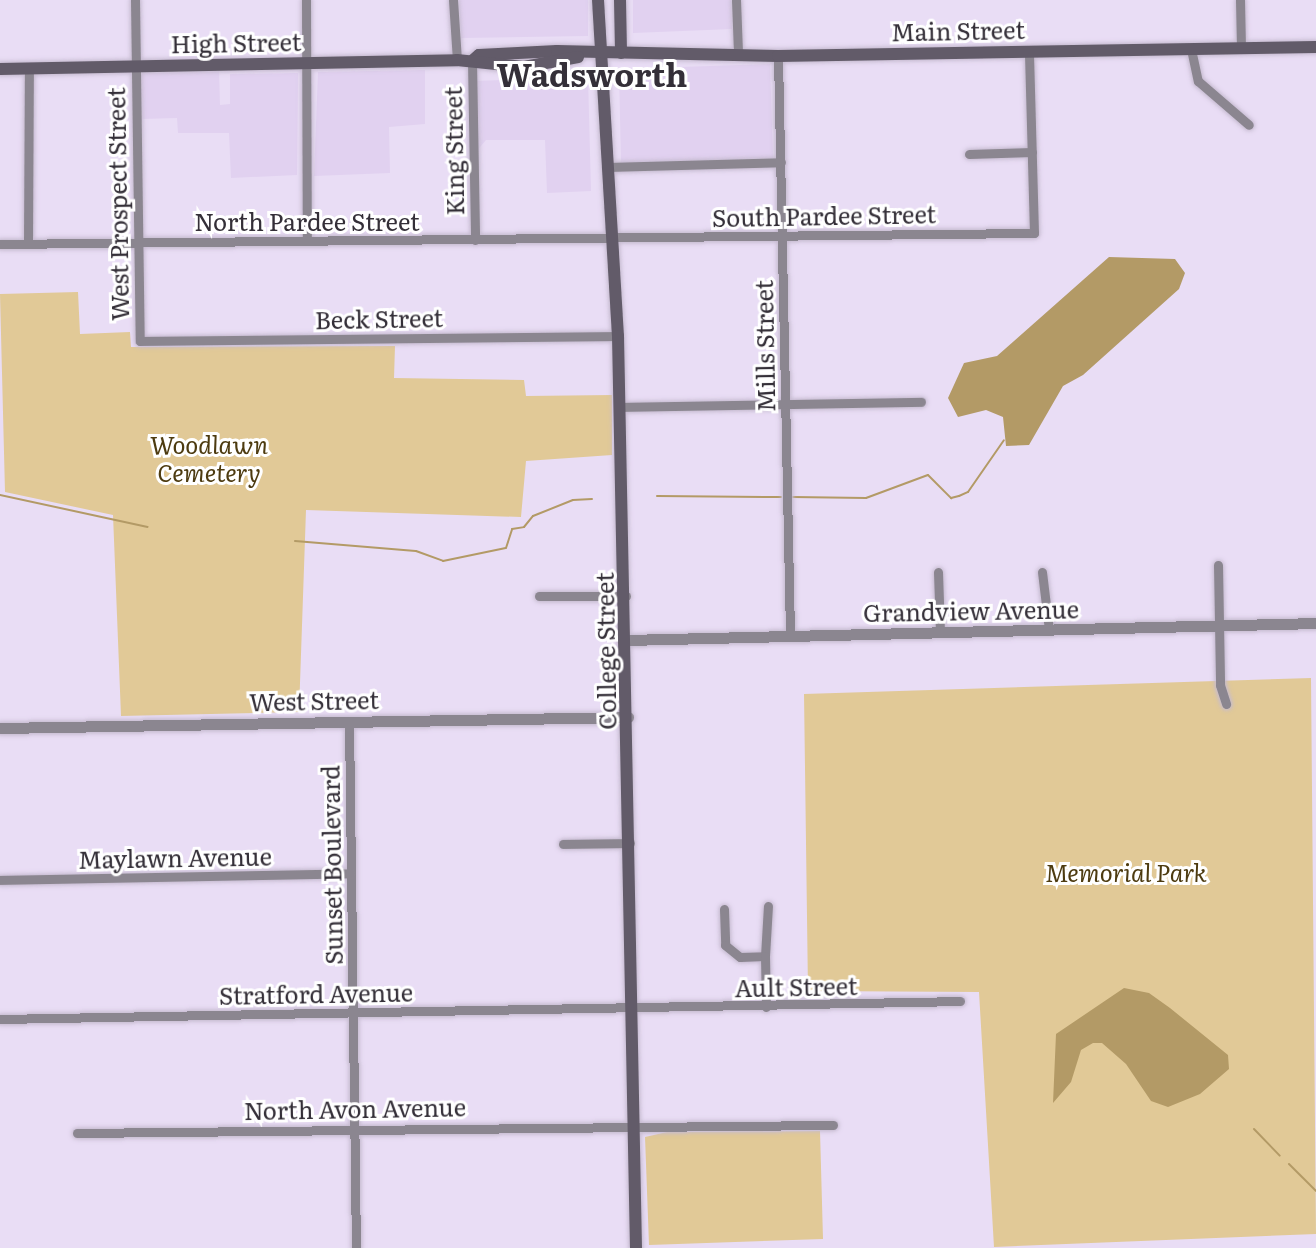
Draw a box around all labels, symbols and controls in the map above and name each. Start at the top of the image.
street label: Main Street [891,14,1025,46]
street label: High Street [170,26,302,58]
district label: Wadsworth [497,54,687,92]
street label: King Street [437,86,469,216]
street label: West Prospect Street [101,87,133,321]
street label: South Pardee Street [712,199,936,231]
street label: North Pardee Street [194,207,420,235]
street label: Mills Street [748,280,780,412]
street label: Beck Street [315,302,443,334]
park label: Woodlawn Cemetery [150,430,268,486]
street label: College Street [589,572,621,730]
street label: Grandview Avenue [863,594,1079,626]
street label: West Street [249,684,379,716]
street label: Sunset Boulevard [315,765,347,965]
street label: Maylawn Avenue [78,841,272,873]
park label: Memorial Park [1045,858,1207,886]
street label: Ault Street [734,971,858,1001]
street label: Stratford Avenue [219,977,413,1009]
street label: North Avon Avenue [244,1092,466,1124]

